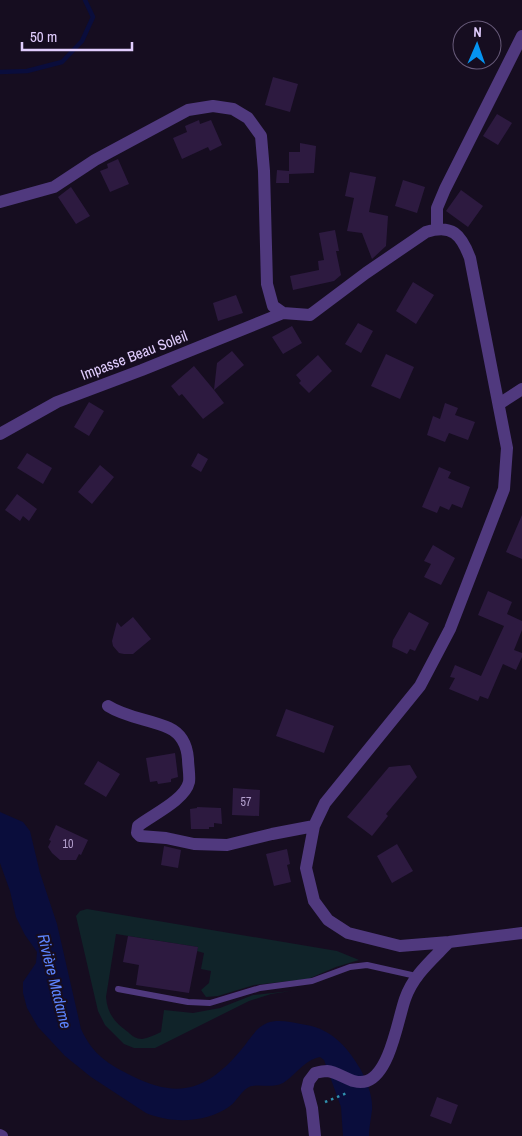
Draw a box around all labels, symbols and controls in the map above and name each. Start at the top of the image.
scale bar [22,20,132,52]
north arrow [452,20,502,70]
text: N [473,23,482,41]
text: 50 m [30,26,57,47]
street label: Impasse Beau Soleil [78,325,190,385]
house number: 57 [241,794,252,810]
house number: 10 [63,836,73,852]
water label: Rivière Madame [33,931,77,1031]

